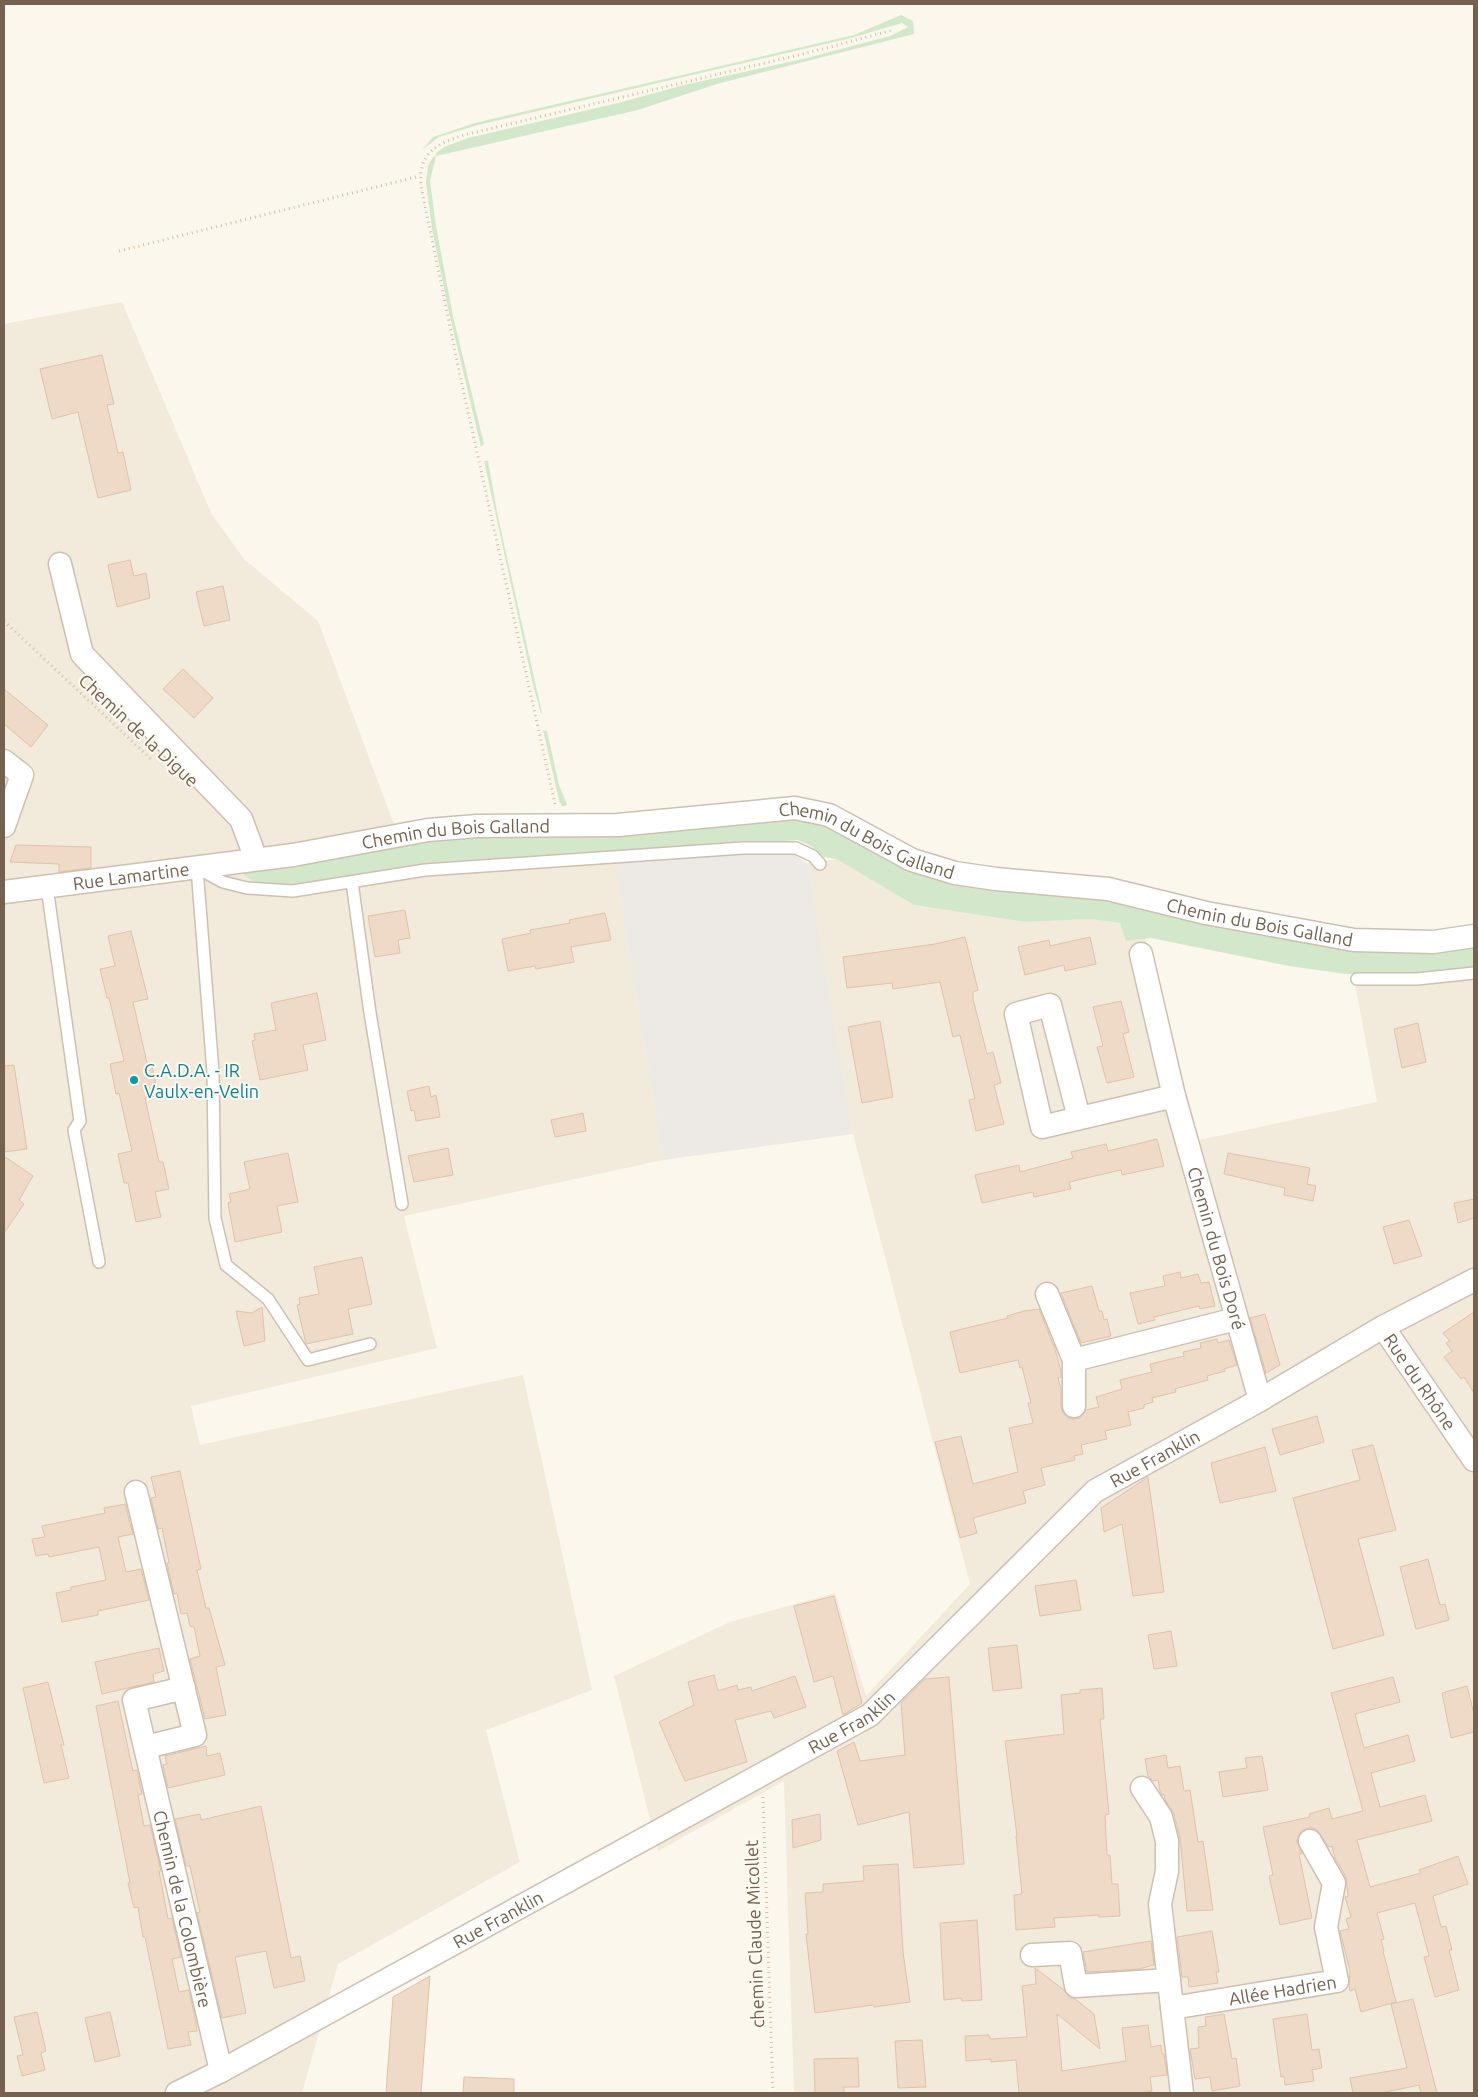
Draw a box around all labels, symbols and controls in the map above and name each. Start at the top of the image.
street label: Chemin de la Digue [75,670,203,790]
street label: Chemin du Bois Galland [778,798,957,882]
street label: Chemin du Bois Galland [360,815,550,852]
street label: Rue Lamartine [72,858,190,893]
street label: Chemin du Bois Galland [1165,894,1355,950]
place label: C.A.D.A. - IR Vaulx-en-Velin [144,1060,259,1101]
marker: C.A.D.A. - IR Vaulx-en-Velin [128,1074,140,1086]
street label: Chemin du Bois Doré [1184,1164,1250,1332]
street label: Rue du Rhône [1380,1329,1460,1434]
street label: Rue Franklin [1106,1425,1203,1491]
street label: Rue Franklin [805,1686,899,1757]
street label: Chemin de la Colombière [150,1808,216,2010]
street label: chemin Claude Micollet [741,1840,767,2028]
street label: Rue Franklin [449,1886,546,1952]
street label: Allée Hadrien [1227,1971,1338,2009]

